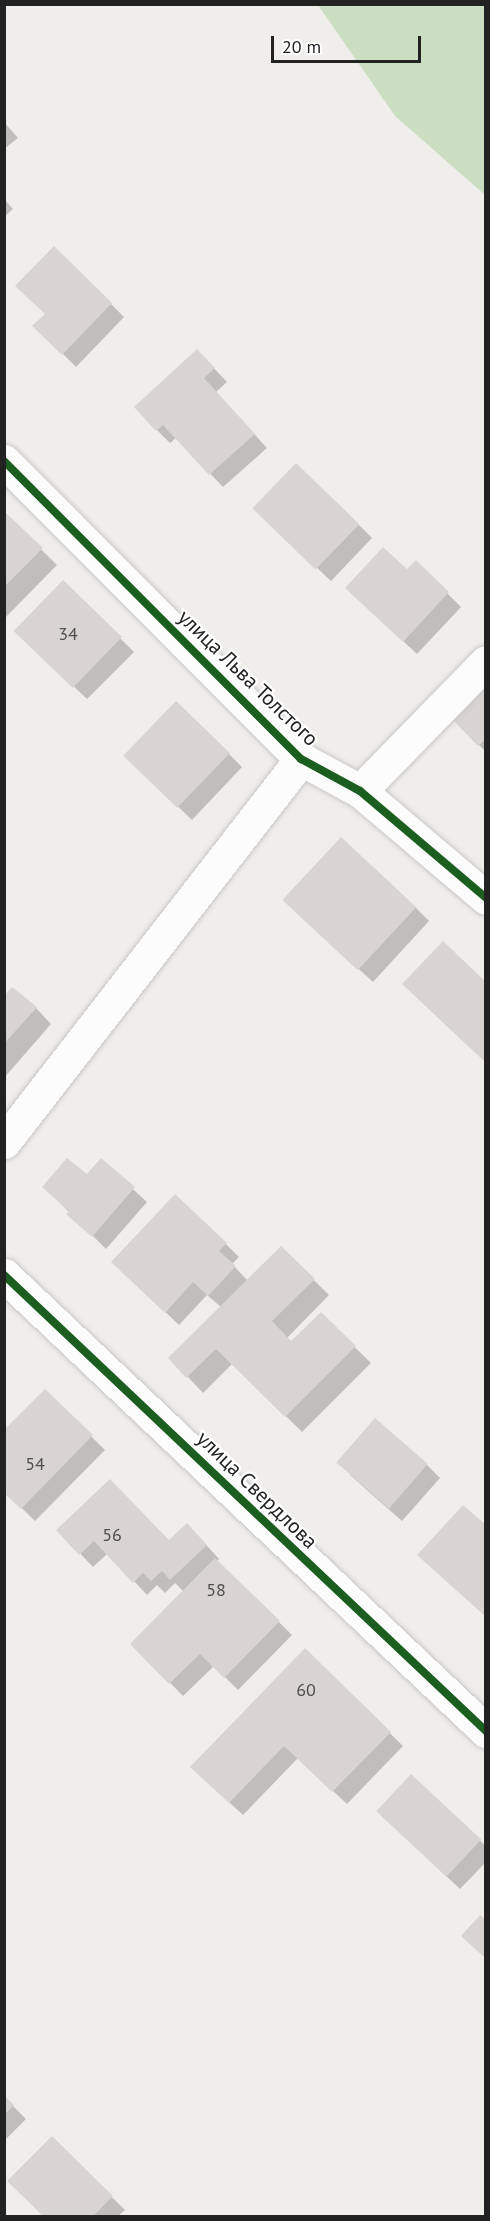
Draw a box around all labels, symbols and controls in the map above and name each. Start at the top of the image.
scale bar [274,24,424,62]
text: 20 m [282,35,321,58]
street label: улица Льва Толстого [172,604,324,752]
house number: 34 [58,623,78,645]
street label: улица Свердлова [191,1426,323,1554]
house number: 54 [25,1453,45,1475]
house number: 56 [102,1524,122,1546]
house number: 58 [206,1579,226,1601]
house number: 60 [296,1679,316,1701]

